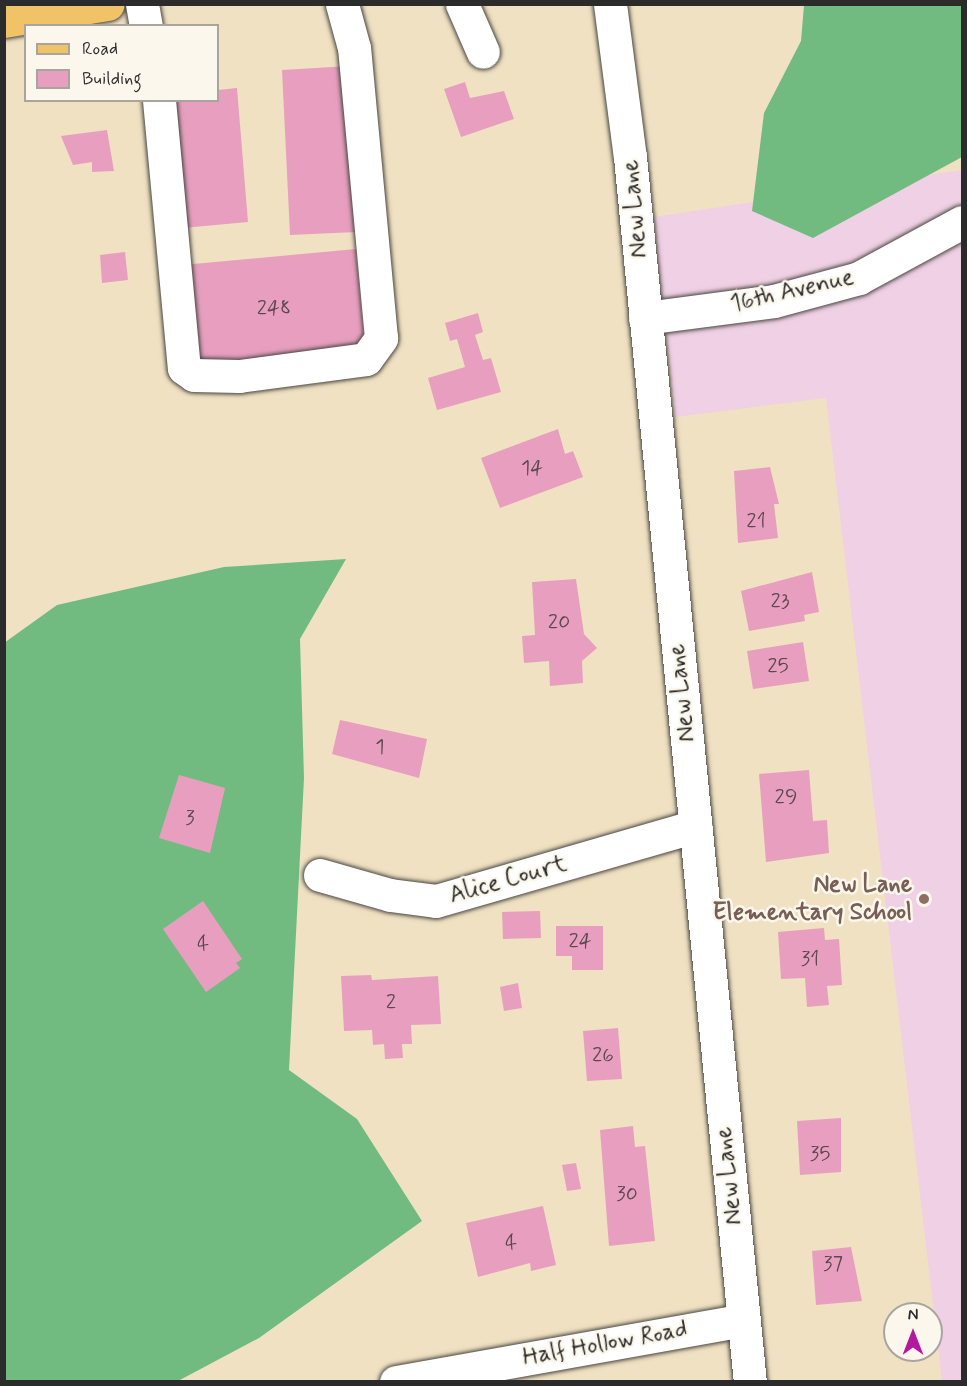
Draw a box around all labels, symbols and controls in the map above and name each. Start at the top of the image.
legend [24,24,219,102]
text: Road [82,37,118,61]
text: Building [82,67,142,91]
street label: New Lane [616,158,654,260]
street label: 16th Avenue [727,263,857,319]
house number: 248 [257,295,291,321]
house number: 14 [521,455,543,481]
house number: 21 [746,508,766,534]
house number: 23 [770,588,790,614]
house number: 20 [548,609,570,635]
street label: New Lane [662,641,702,745]
house number: 25 [767,653,789,679]
house number: 1 [375,734,385,760]
house number: 29 [775,784,797,810]
house number: 3 [185,805,195,831]
street label: Alice Court [449,850,567,910]
place label: New Lane Elementary School [713,871,912,927]
marker: New Lane Elementary School [917,892,931,906]
house number: 24 [568,928,592,954]
house number: 4 [197,931,209,957]
house number: 31 [801,946,819,972]
house number: 2 [386,989,396,1015]
house number: 26 [592,1042,614,1068]
street label: New Lane [709,1124,749,1228]
house number: 35 [810,1141,830,1167]
house number: 30 [616,1181,638,1207]
house number: 4 [505,1230,517,1256]
house number: 37 [823,1251,843,1277]
north arrow [883,1302,943,1362]
text: N [908,1305,918,1326]
street label: Half Hollow Road [520,1315,690,1373]

